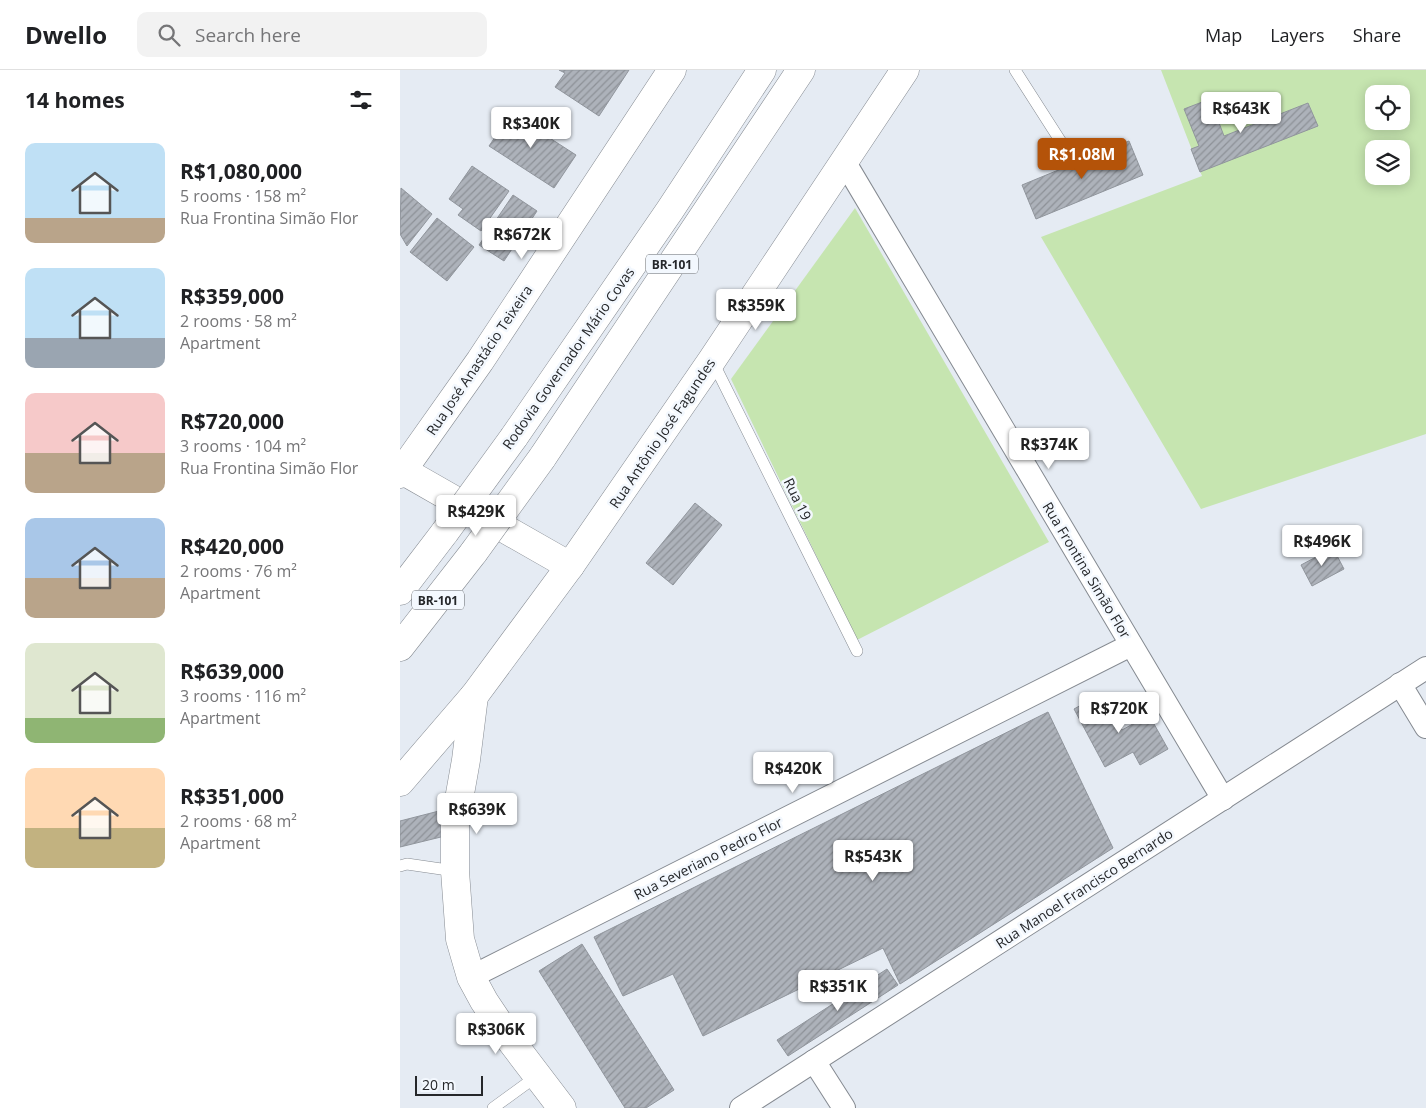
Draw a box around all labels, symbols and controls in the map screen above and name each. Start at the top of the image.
search box [137,12,487,57]
text: Dwello [25,18,107,51]
icon: search [155,21,183,49]
text: Search here [195,22,301,48]
text: Map [1205,23,1242,47]
text: Layers [1270,23,1325,47]
text: Share [1353,23,1401,47]
map controls [1365,85,1410,185]
button: locate [1365,85,1410,130]
text: 14 homes [25,86,125,114]
icon: filters [347,86,375,114]
pin: R$643K [1200,92,1282,134]
text: R$643K [1212,97,1270,119]
pin: R$340K [490,106,572,149]
text: R$340K [502,112,560,134]
pin: R$1.08M [1036,138,1128,180]
button: layers [1365,140,1410,185]
text: R$1.08M [1049,143,1115,165]
text: R$1,080,000 [180,157,302,185]
icon: home [65,163,125,223]
text: 5 rooms · 158 m² [180,185,306,207]
text: Rua Frontina Simão Flor [180,207,358,229]
pin: R$672K [481,218,563,260]
text: R$672K [493,223,551,245]
road number: BR-101 [646,254,698,273]
street label: Rodovia Governador Mário Covas [498,263,639,453]
street label: Rua José Anastácio Teixeira [422,281,536,439]
text: R$359,000 [180,282,284,310]
icon: home [65,288,125,348]
pin: R$359K [715,288,797,331]
text: R$359K [727,294,785,316]
text: 2 rooms · 58 m² [180,310,297,332]
text: Apartment [180,332,260,354]
street label: Rua Antônio José Fagundes [605,354,720,512]
text: R$720,000 [180,407,284,435]
icon: home [65,413,125,473]
pin: R$374K [1008,428,1090,470]
text: R$374K [1020,433,1078,455]
text: 3 rooms · 104 m² [180,435,306,457]
text: Rua Frontina Simão Flor [180,457,358,479]
street label: Rua 19 [780,475,816,523]
pin: R$429K [435,494,517,537]
street label: Rua Frontina Simão Flor [1039,498,1135,642]
text: R$429K [447,500,505,522]
pin: R$496K [1281,524,1363,567]
text: R$496K [1293,530,1351,552]
text: R$420,000 [180,532,284,560]
icon: home [65,538,125,598]
text: 2 rooms · 76 m² [180,560,297,582]
text: Apartment [180,582,260,604]
road number: BR-101 [412,590,464,610]
text: R$639,000 [180,657,284,685]
icon: home [65,663,125,723]
text: 3 rooms · 116 m² [180,685,306,707]
pin: R$720K [1078,692,1160,734]
text: R$720K [1090,697,1148,719]
text: Apartment [180,707,260,729]
pin: R$420K [752,752,834,794]
text: R$420K [764,757,822,779]
text: R$351,000 [180,782,284,810]
icon: home [65,788,125,848]
pin: R$639K [436,792,518,835]
text: R$639K [448,798,506,820]
text: 2 rooms · 68 m² [180,810,297,832]
street label: Rua Severiano Pedro Flor [631,812,786,904]
street label: Rua Manoel Francisco Bernardo [992,823,1176,953]
text: Apartment [180,832,260,854]
pin: R$543K [832,840,914,882]
text: R$543K [844,845,902,867]
pin: R$351K [797,970,879,1012]
text: R$351K [809,975,867,997]
pin: R$306K [455,1012,537,1055]
text: R$306K [467,1018,525,1040]
scale bar [415,1073,482,1096]
text: 20 m [422,1075,455,1094]

